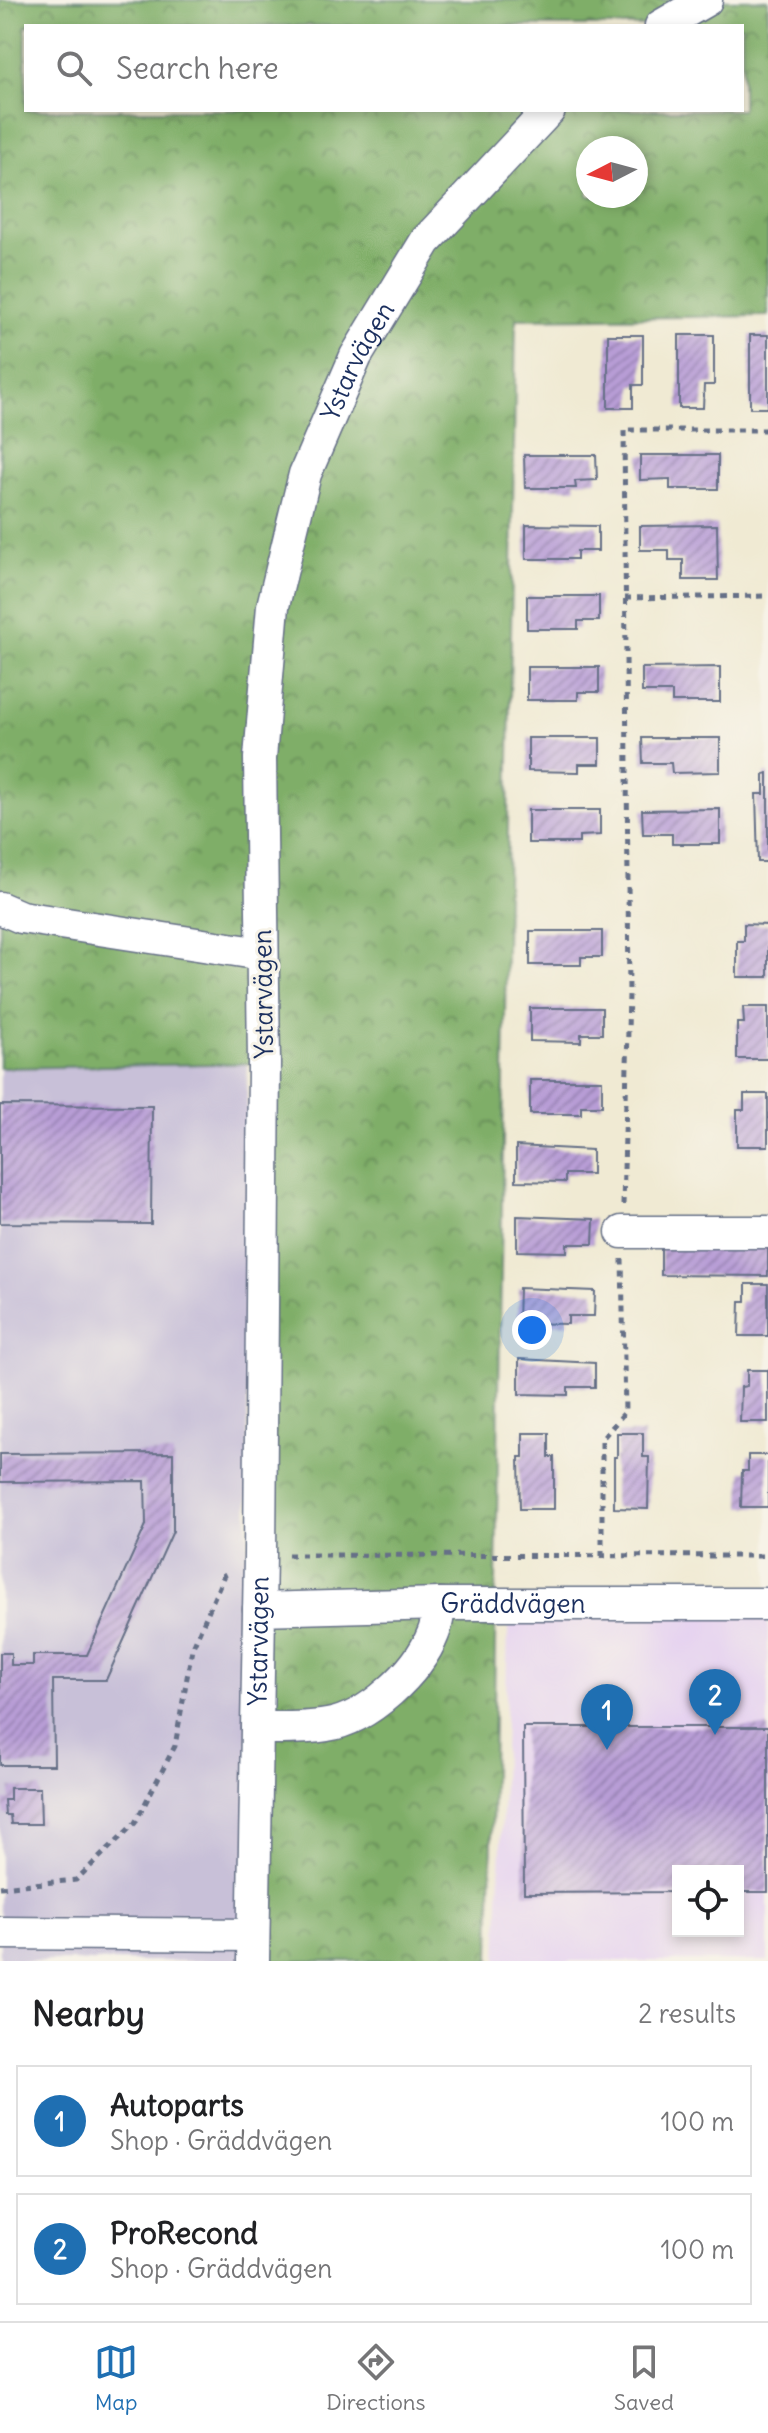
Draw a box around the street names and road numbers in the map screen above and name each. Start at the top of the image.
street label: Ystarvägen [313,295,401,425]
street label: Ystarvägen [245,929,280,1059]
street label: Ystarvägen [240,1576,276,1706]
street label: Gräddvägen [440,1587,586,1620]

